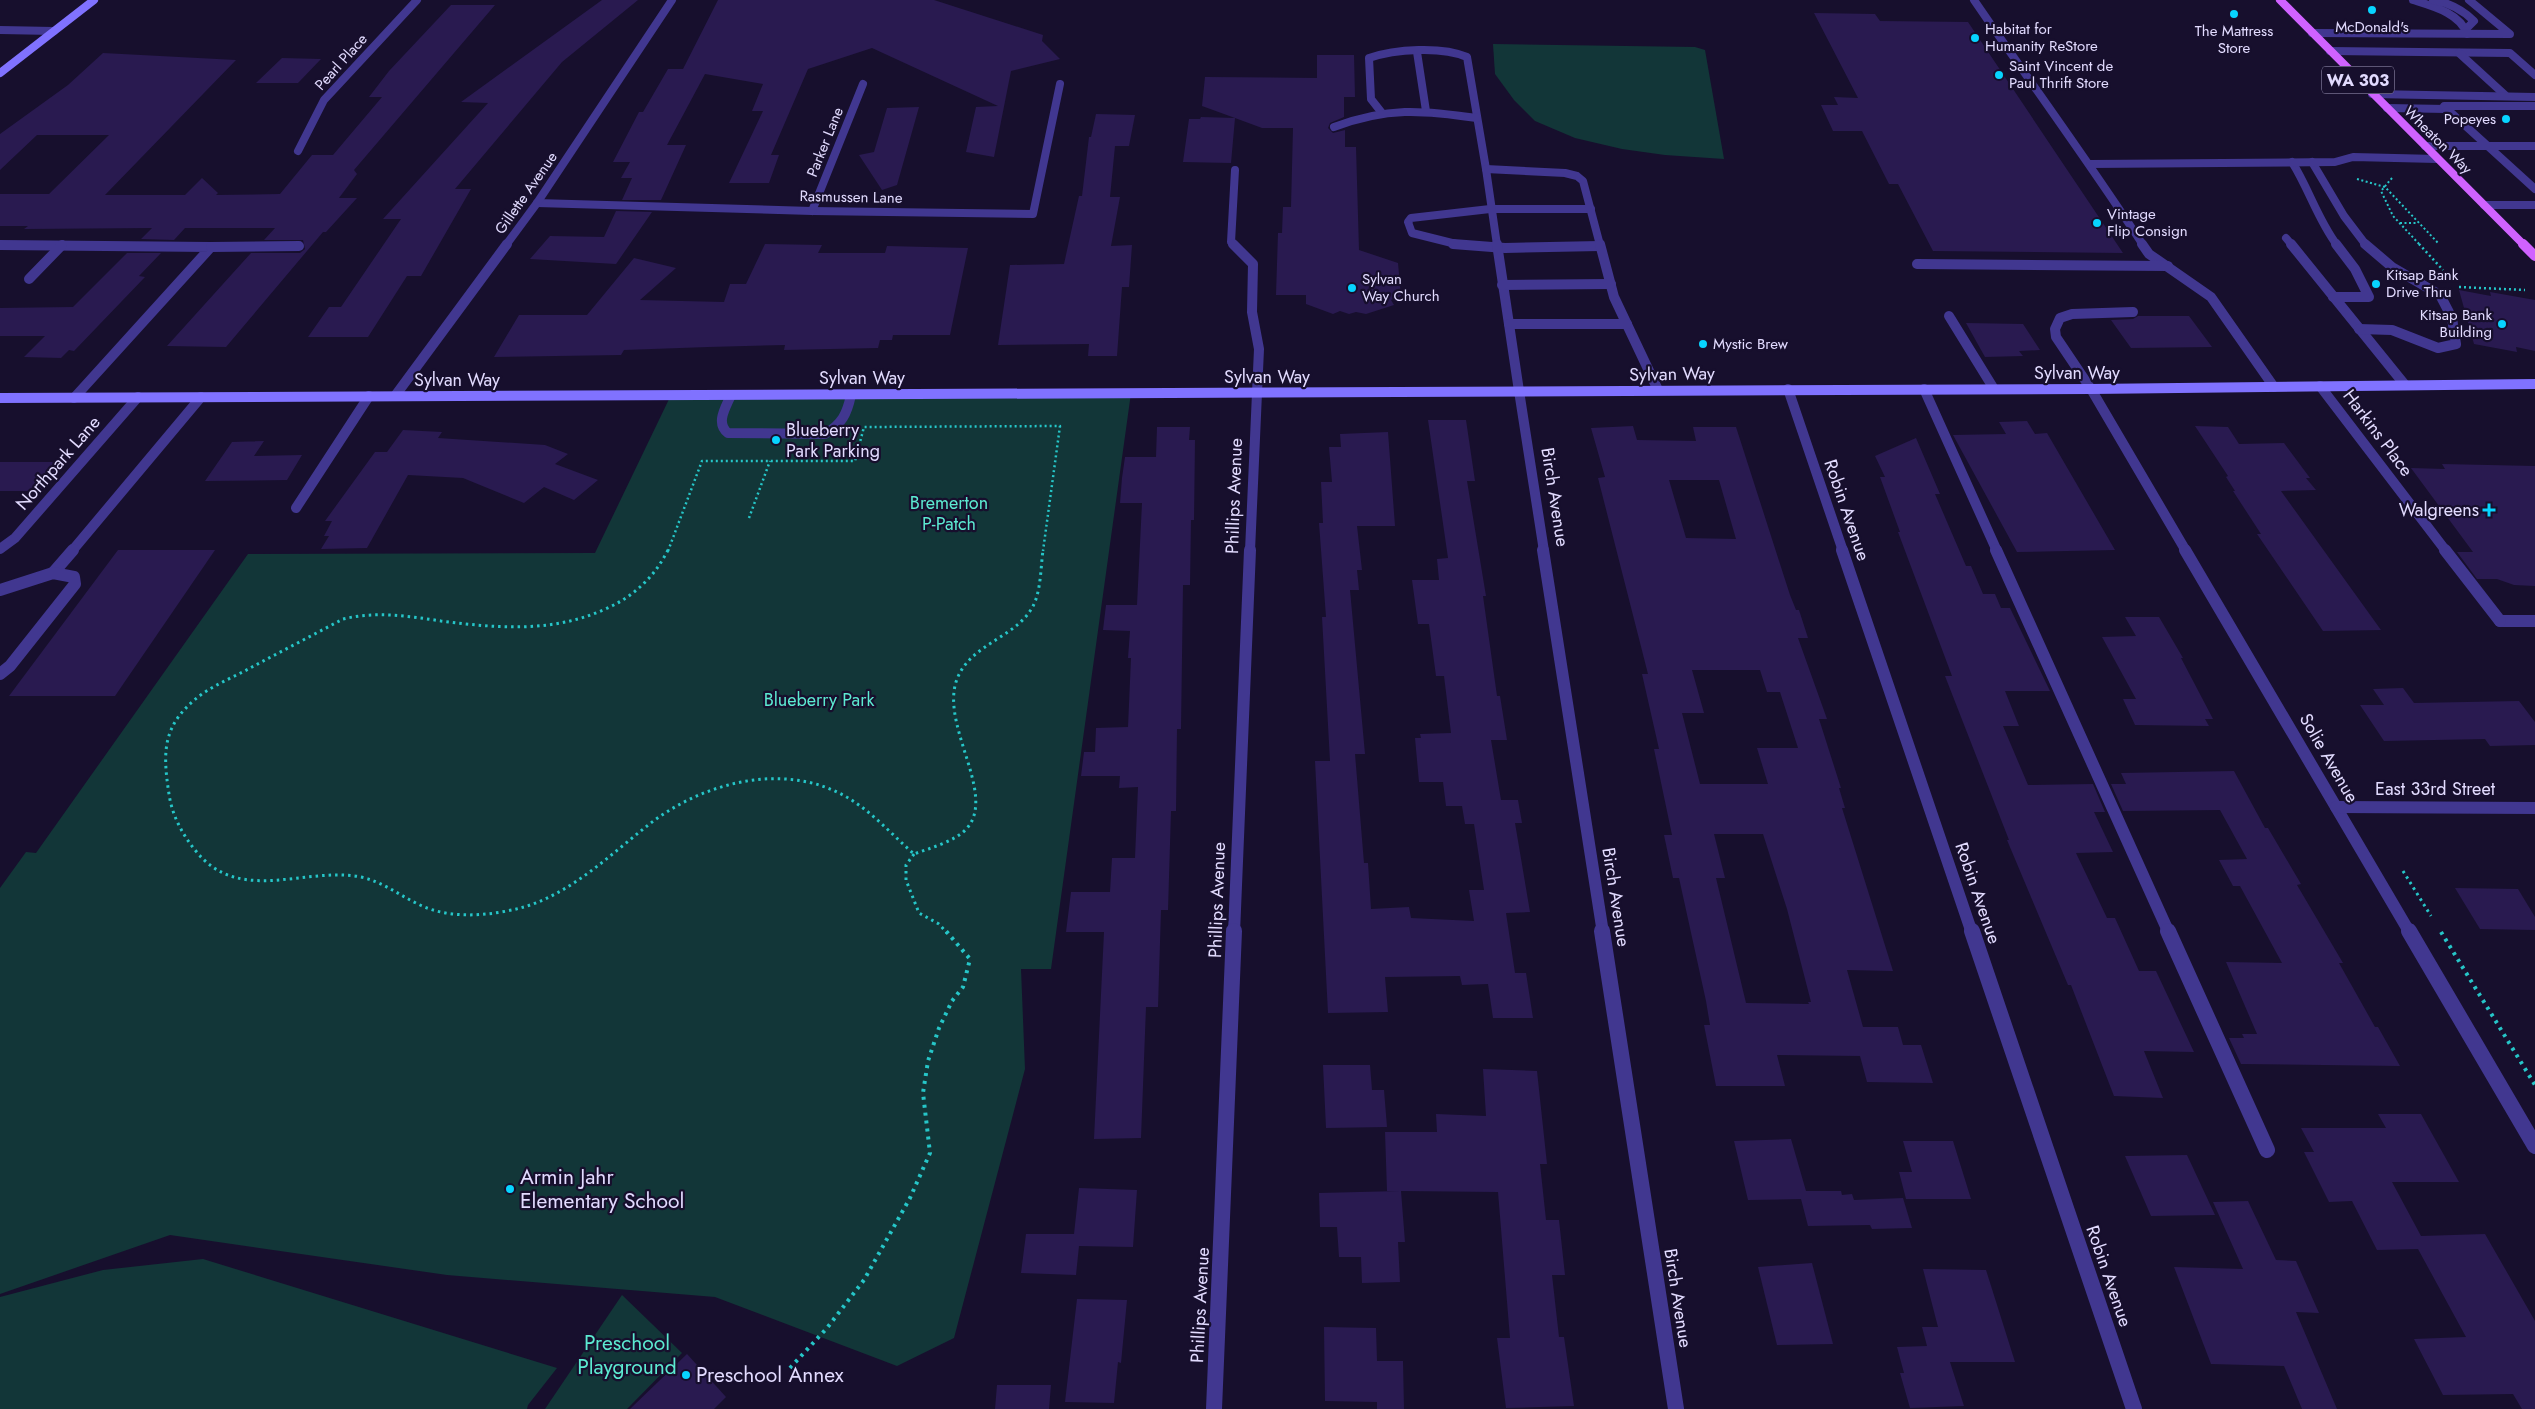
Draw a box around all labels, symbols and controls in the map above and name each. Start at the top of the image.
marker: McDonald's [2366,4,2378,16]
marker: The Mattress Store [2228,8,2240,20]
place label: McDonald's [2335,16,2409,38]
place label: Habitat for Humanity ReStore [1985,18,2098,57]
place label: The Mattress Store [2195,20,2273,59]
street label: Pearl Place [310,29,373,95]
marker: Habitat for Humanity ReStore [1969,32,1981,44]
place label: Saint Vincent de Paul Thrift Store [2009,55,2113,94]
road number: WA 303 [2322,66,2394,94]
marker: Saint Vincent de Paul Thrift Store [1993,69,2005,81]
street label: Wheaton Way [2399,101,2477,179]
street label: Parker Lane [801,104,849,180]
place label: Popeyes [2444,108,2496,130]
marker: Popeyes [2500,113,2512,125]
street label: Gillette Avenue [489,147,563,239]
street label: Rasmussen Lane [799,185,903,209]
place label: Vintage Flip Consign [2107,203,2188,242]
marker: Vintage Flip Consign [2091,217,2103,229]
place label: Kitsap Bank Drive Thru [2386,264,2459,303]
place label: Sylvan Way Church [1362,268,1440,307]
marker: Kitsap Bank Drive Thru [2370,278,2382,290]
marker: Sylvan Way Church [1346,282,1358,294]
place label: Kitsap Bank Building [2420,304,2492,343]
marker: Kitsap Bank Building [2496,318,2508,330]
place label: Mystic Brew [1713,333,1789,355]
marker: Mystic Brew [1697,338,1709,350]
street label: Sylvan Way [1629,360,1715,388]
street label: Sylvan Way [2034,360,2120,386]
street label: Sylvan Way [1224,364,1310,390]
street label: Sylvan Way [819,365,905,391]
street label: Sylvan Way [414,367,500,393]
street label: Harkins Place [2337,384,2419,482]
street label: Northpark Lane [10,410,106,516]
place label: Blueberry Park Parking [786,417,880,464]
marker: Blueberry Park Parking [770,434,782,446]
street label: Phillips Avenue [1219,438,1249,554]
street label: Birch Avenue [1534,446,1576,548]
street label: Robin Avenue [1817,456,1877,564]
park label: Bremerton P-Patch [910,490,988,537]
place label: Walgreens [2399,497,2479,523]
marker: Walgreens [2483,504,2495,516]
park label: Blueberry Park [764,687,874,713]
street label: Solie Avenue [2293,709,2365,807]
street label: East 33rd Street [2375,776,2496,802]
street label: Robin Avenue [1948,839,2008,947]
street label: Phillips Avenue [1202,842,1232,958]
street label: Birch Avenue [1595,846,1637,948]
place label: Armin Jahr Elementary School [520,1162,684,1216]
marker: Armin Jahr Elementary School [504,1183,516,1195]
street label: Robin Avenue [2079,1222,2139,1330]
street label: Phillips Avenue [1184,1246,1216,1364]
street label: Birch Avenue [1657,1247,1699,1349]
park label: Preschool Playground [577,1328,677,1382]
place label: Preschool Annex [696,1360,844,1390]
marker: Preschool Annex [680,1369,692,1381]

